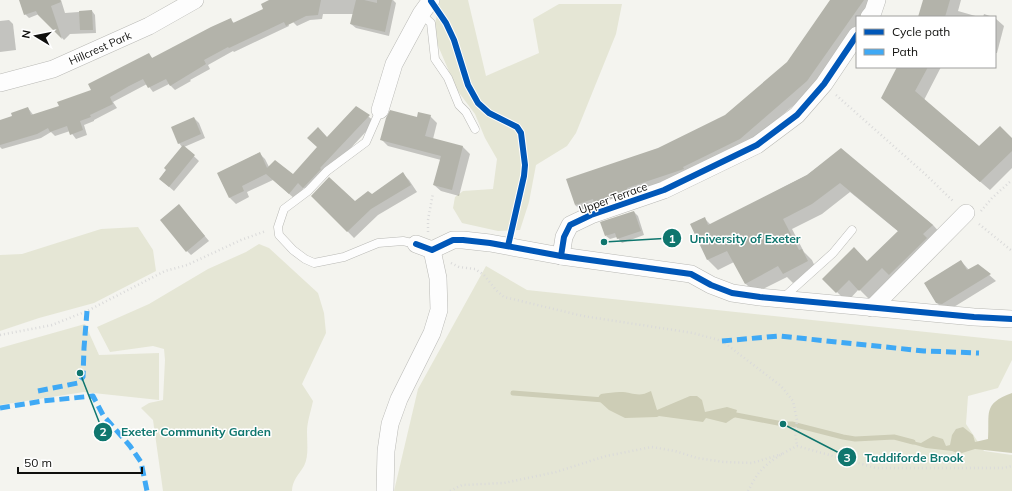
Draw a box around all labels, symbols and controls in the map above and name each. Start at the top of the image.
north arrow [16,16,56,56]
legend [856,16,996,68]
text: Cycle path [892,24,950,39]
street label: Hillcrest Park [67,28,134,68]
text: N [19,29,34,40]
text: Path [892,44,918,59]
street label: Upper Terrace [577,179,649,217]
callout: University of Exeter [662,226,809,250]
text: 1 [668,231,676,246]
text: University of Exeter [689,231,801,246]
callout: Exeter Community Garden [93,420,279,444]
text: 2 [99,424,107,439]
text: Exeter Community Garden [121,424,271,439]
callout: Taddiforde Brook [837,445,972,469]
scale bar [18,449,142,475]
text: 3 [843,450,851,465]
text: Taddiforde Brook [865,450,964,465]
text: 50 m [24,455,52,470]

